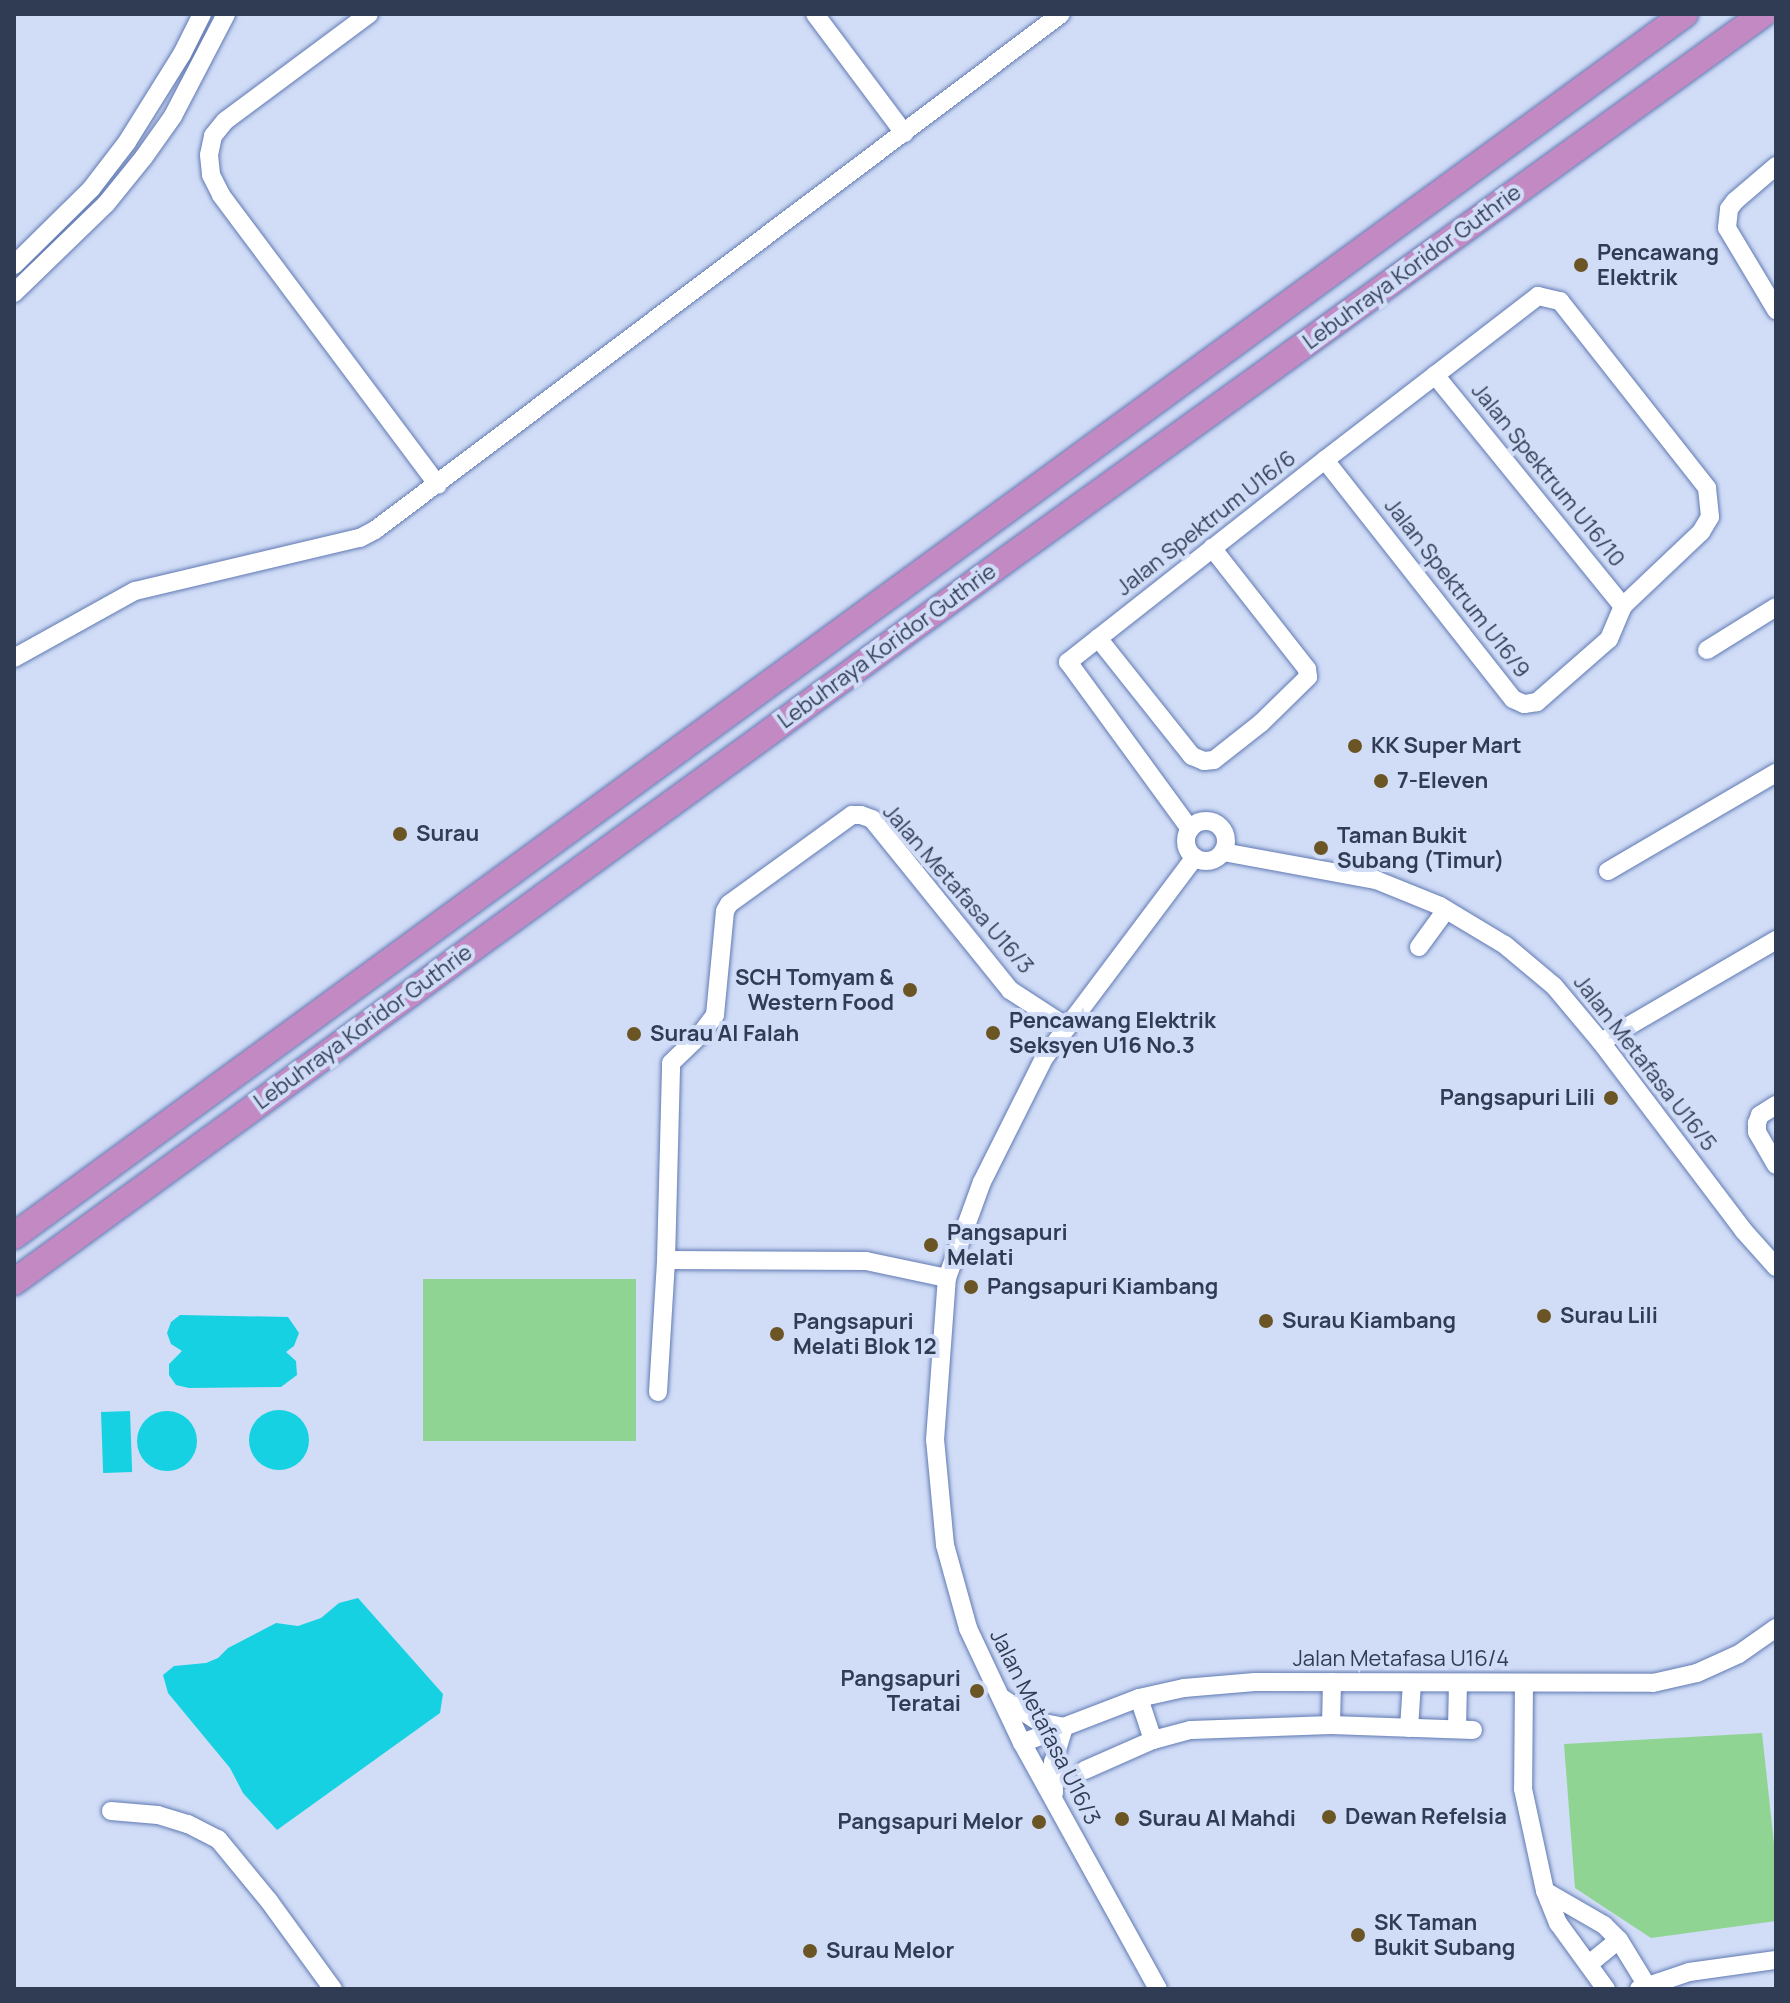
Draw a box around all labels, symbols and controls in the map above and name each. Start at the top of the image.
street label: Lebuhraya Koridor Guthrie [1298,179,1526,355]
place label: Pencawang Elektrik [1597,239,1719,290]
marker: Pencawang Elektrik [1572,256,1590,274]
street label: Jalan Spektrum U16/10 [1466,378,1630,572]
street label: Jalan Spektrum U16/6 [1111,445,1301,601]
street label: Jalan Spektrum U16/9 [1379,493,1535,683]
street label: Lebuhraya Koridor Guthrie [773,558,1001,734]
place label: KK Super Mart [1371,733,1522,759]
marker: KK Super Mart [1346,737,1364,755]
place label: 7-Eleven [1397,768,1488,794]
marker: 7-Eleven [1372,772,1390,790]
street label: Jalan Metafasa U16/3 [877,799,1039,979]
place label: Surau [416,821,479,847]
place label: Taman Bukit Subang (Timur) [1337,822,1504,874]
marker: Surau [391,825,409,843]
marker: Taman Bukit Subang (Timur) [1312,839,1330,857]
street label: Lebuhraya Koridor Guthrie [249,939,477,1115]
place label: SCH Tomyam & Western Food [735,964,894,1016]
street label: Jalan Metafasa U16/5 [1568,970,1722,1156]
marker: SCH Tomyam & Western Food [901,981,919,999]
place label: Pencawang Elektrik Seksyen U16 No.3 [1009,1007,1216,1058]
place label: Surau Al Falah [650,1021,799,1047]
marker: Pencawang Elektrik Seksyen U16 No.3 [984,1024,1002,1042]
marker: Surau Al Falah [625,1025,643,1043]
place label: Pangsapuri Lili [1440,1085,1595,1111]
marker: Pangsapuri Lili [1602,1089,1620,1107]
place label: Pangsapuri Melati [947,1219,1068,1270]
marker: Pangsapuri Melati [922,1236,940,1254]
place label: Pangsapuri Kiambang [987,1274,1218,1300]
marker: Pangsapuri Kiambang [962,1278,980,1296]
place label: Surau Lili [1560,1303,1658,1329]
marker: Surau Lili [1535,1307,1553,1325]
place label: Pangsapuri Melati Blok 12 [793,1308,937,1360]
place label: Surau Kiambang [1282,1308,1456,1334]
marker: Surau Kiambang [1257,1312,1275,1330]
marker: Pangsapuri Melati Blok 12 [768,1325,786,1343]
street label: Jalan Metafasa U16/3 [984,1625,1106,1829]
street label: Jalan Metafasa U16/4 [1293,1646,1509,1672]
place label: Pangsapuri Teratai [840,1665,961,1716]
marker: Pangsapuri Teratai [968,1682,986,1700]
place label: Dewan Refelsia [1345,1804,1507,1830]
place label: Surau Al Mahdi [1138,1806,1296,1832]
marker: Dewan Refelsia [1320,1808,1338,1826]
place label: Pangsapuri Melor [837,1809,1023,1835]
marker: Surau Al Mahdi [1113,1810,1131,1828]
marker: Pangsapuri Melor [1030,1813,1048,1831]
place label: SK Taman Bukit Subang [1374,1909,1515,1960]
marker: SK Taman Bukit Subang [1349,1926,1367,1944]
place label: Surau Melor [826,1938,954,1964]
marker: Surau Melor [801,1942,819,1960]

